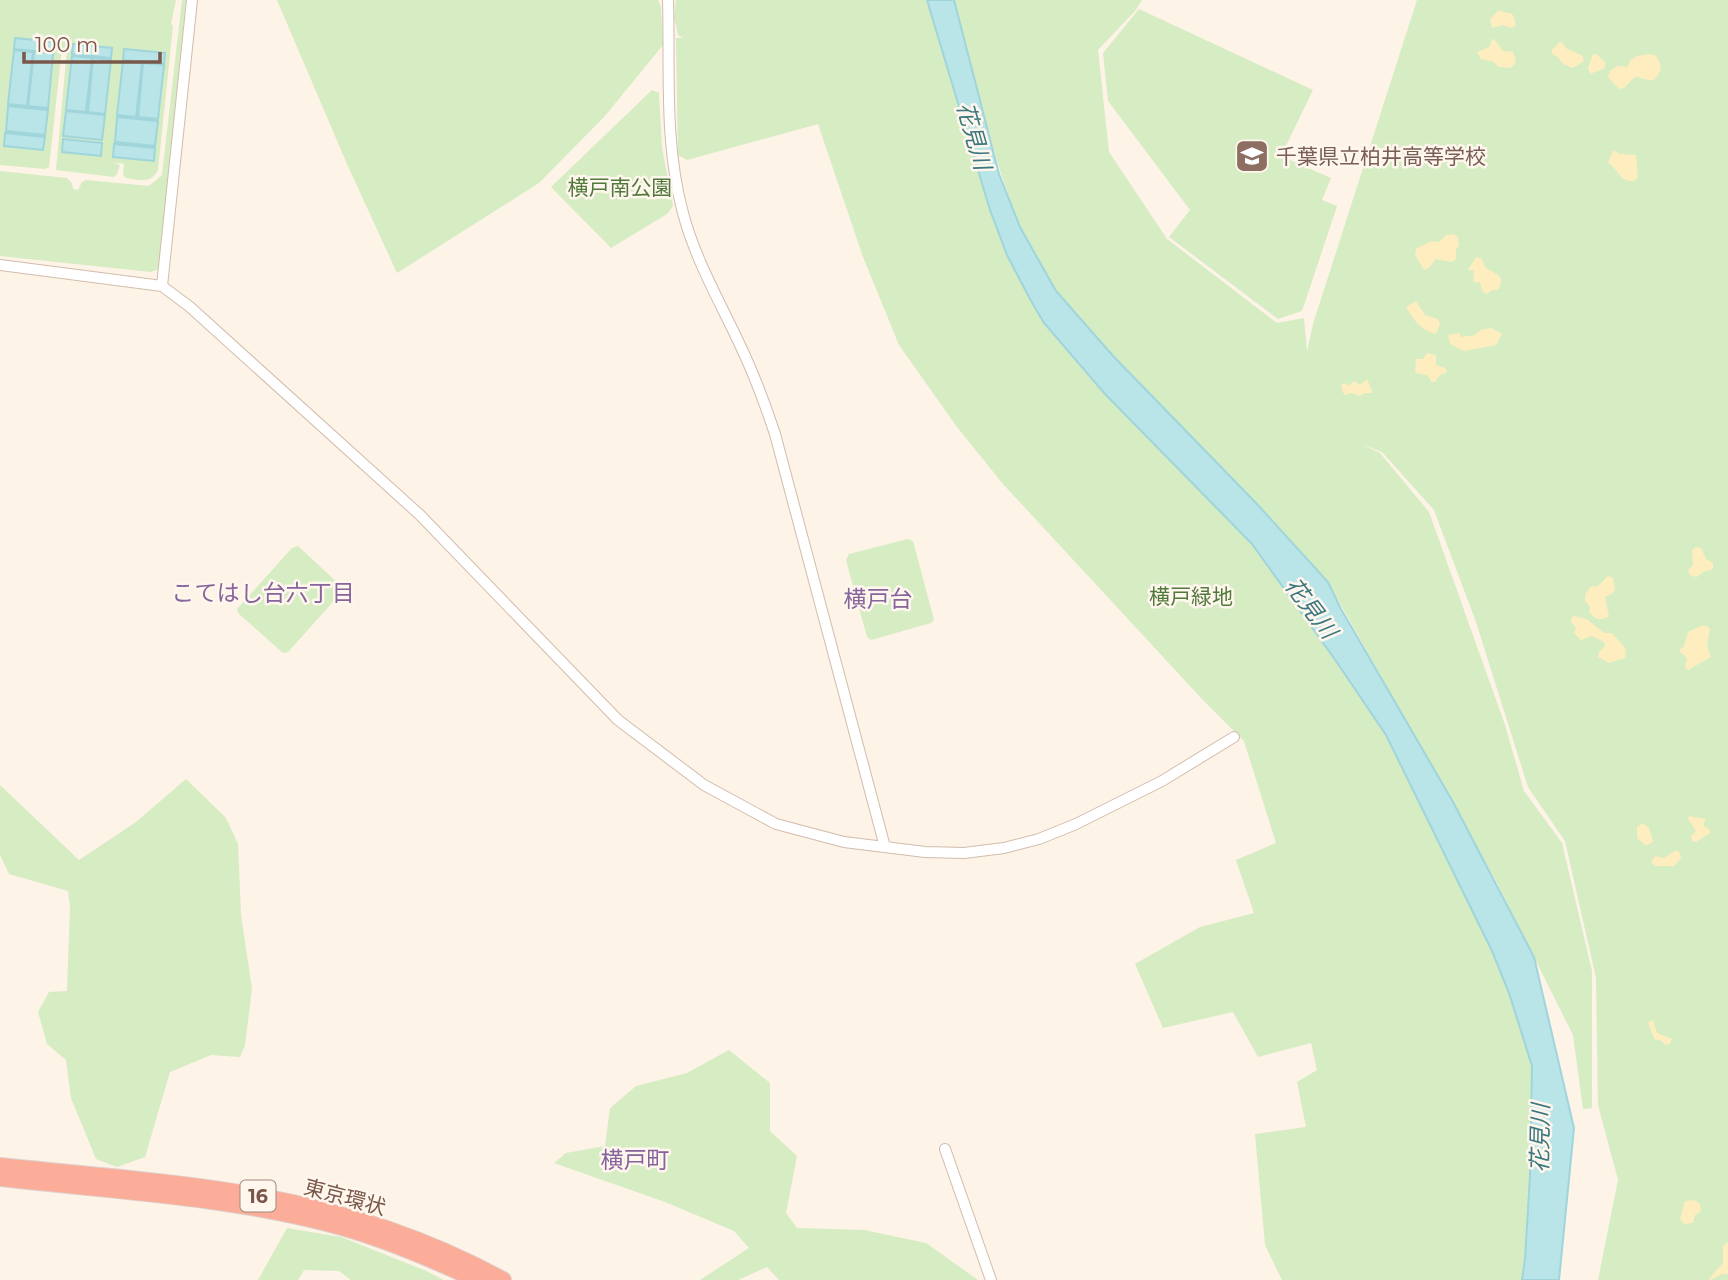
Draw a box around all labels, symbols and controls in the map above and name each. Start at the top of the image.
scale bar [24,21,161,65]
text: 100 m [35,32,98,57]
water label: 花見川 [951,99,998,176]
school or university icon: 千葉県立柏井高等学校 [1233,137,1271,175]
place label: 千葉県立柏井高等学校 [1276,144,1486,169]
park label: 横戸南公園 [568,175,673,200]
water label: 花見川 [1279,572,1345,646]
district label: こてはし台六丁目 [171,579,355,607]
park label: 横戸緑地 [1149,584,1233,609]
district label: 横戸台 [844,585,913,613]
water label: 花見川 [1525,1100,1555,1173]
district label: 横戸町 [601,1146,670,1174]
street label: 東京環状 [301,1174,389,1220]
road number: 16 [240,1180,276,1212]

